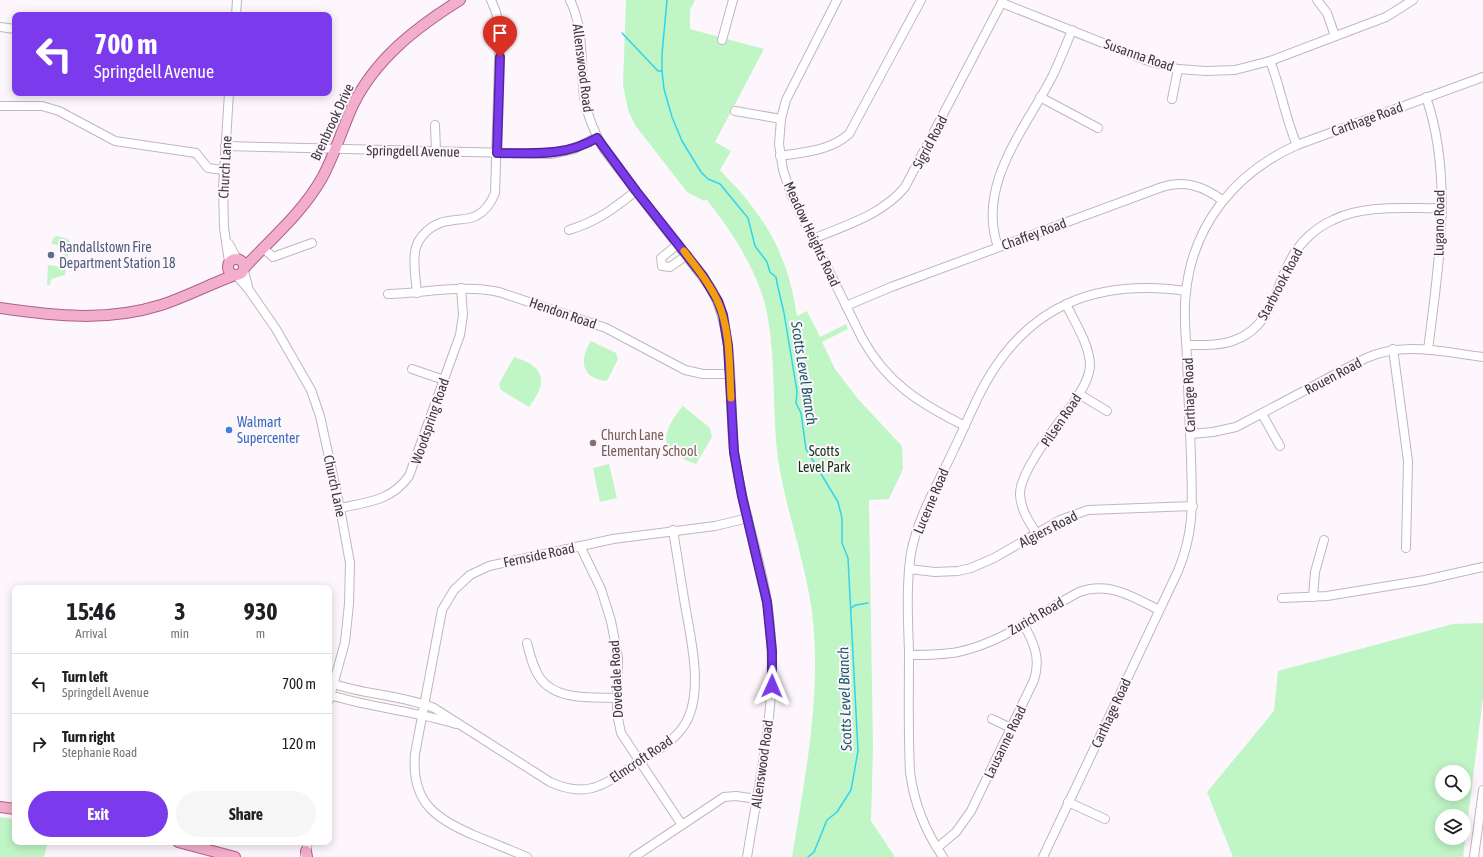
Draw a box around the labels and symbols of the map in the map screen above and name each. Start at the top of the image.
pin [483,16,517,57]
street label: Allenswood Road [570,23,596,113]
street label: Susanna Road [1102,36,1176,74]
street label: Brenbrook Drive [307,81,357,163]
street label: Carthage Road [1329,99,1405,139]
street label: Sigrid Road [909,113,951,171]
street label: Church Lane [215,135,235,199]
street label: Springdell Avenue [366,142,460,160]
street label: Meadow Heights Road [781,179,843,289]
street label: Lugano Road [1430,190,1448,256]
street label: Chaffey Road [999,215,1069,253]
place label: Randallstown Fire Department Station 18 [59,239,176,271]
street label: Starbrook Road [1254,245,1306,323]
marker: Randallstown Fire Department Station 18 [46,250,56,260]
street label: Hendon Road [527,294,599,332]
water label: Scotts Level Branch [788,319,821,426]
street label: Rouen Road [1302,354,1364,398]
street label: Carthage Road [1180,357,1198,433]
street label: Woodspring Road [408,376,452,466]
street label: Pilsen Road [1038,391,1084,449]
place label: Walmart Supercenter [237,414,300,446]
marker: Walmart Supercenter [224,425,234,435]
place label: Church Lane Elementary School [601,427,697,459]
marker: Church Lane Elementary School [588,438,598,448]
park label: Scotts Level Park [798,443,850,475]
street label: Church Lane [321,454,349,518]
street label: Lucerne Road [910,466,952,536]
street label: Algiers Road [1016,507,1080,551]
street label: Fernside Road [502,540,576,570]
street label: Zurich Road [1006,594,1066,638]
street label: Dovedale Road [606,640,626,718]
water label: Scotts Level Branch [834,647,855,752]
position arrow [751,665,793,707]
street label: Carthage Road [1088,676,1134,750]
street label: Lausanne Road [981,703,1029,781]
street label: Allenswood Road [748,719,776,809]
street label: Elmcroft Road [607,732,675,786]

